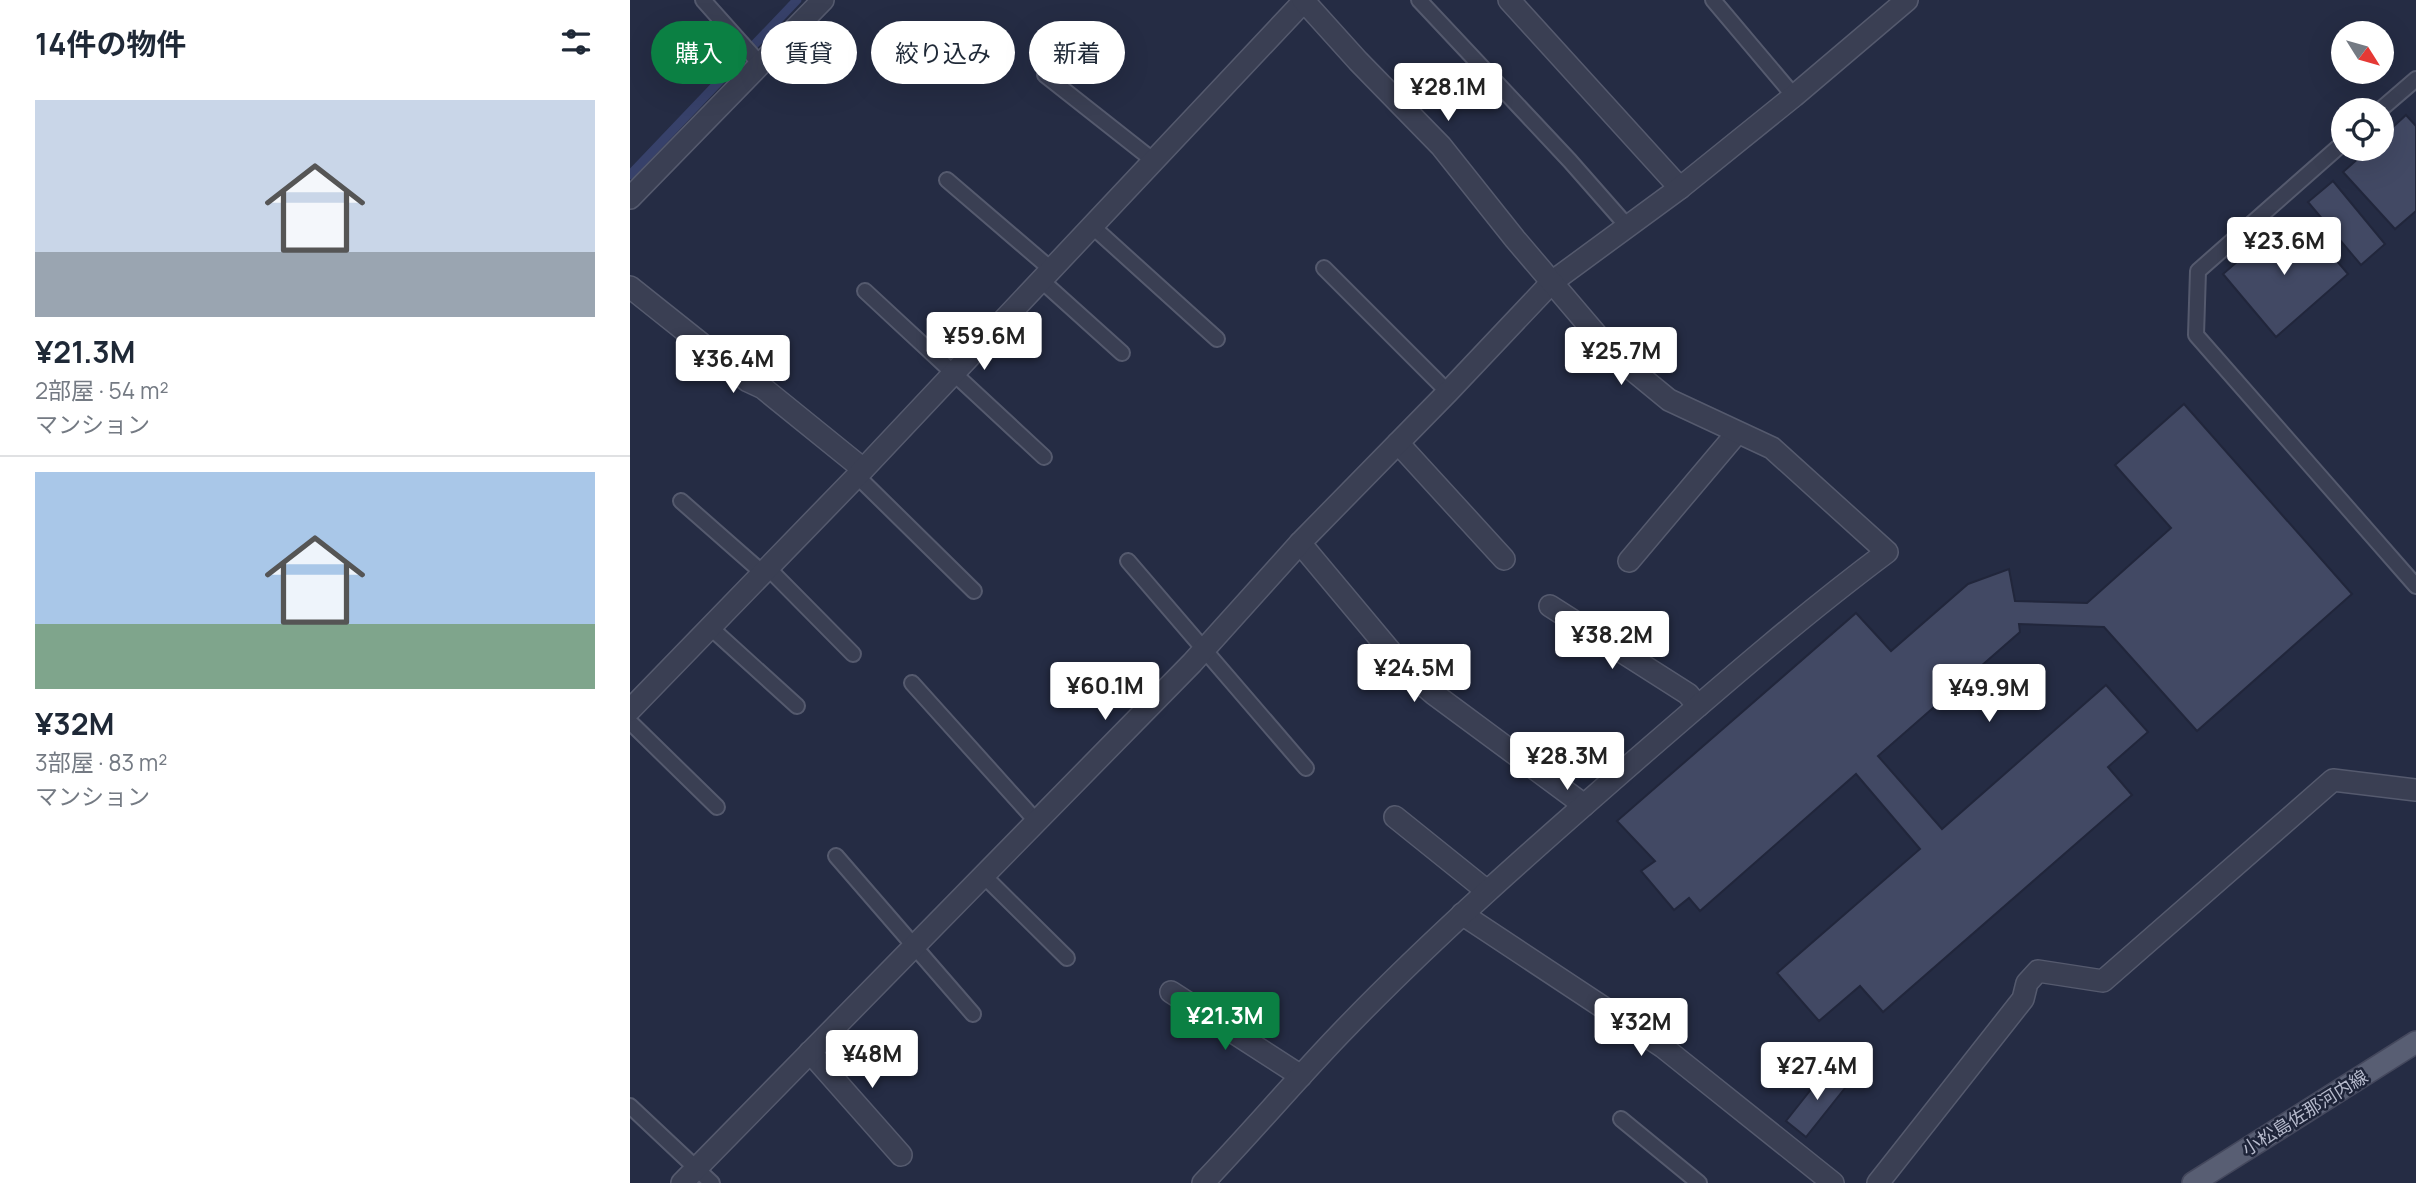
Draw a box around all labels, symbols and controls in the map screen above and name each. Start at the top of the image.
chip: 購入 [651,21,747,84]
chip: 賃貸 [761,21,857,84]
chip: 絞り込み [871,21,1015,84]
chip: 新着 [1029,21,1125,84]
north arrow [2331,21,2394,84]
map controls [2331,21,2394,161]
text: 14件の物件 [35,23,186,64]
icon: filters [557,23,595,61]
pin: ¥28.1M [1391,64,1505,123]
text: ¥28.1M [1410,70,1486,102]
button: locate [2331,98,2394,161]
icon: home [252,145,378,271]
pin: ¥23.6M [2227,218,2341,277]
text: ¥23.6M [2243,224,2325,256]
pin: ¥59.6M [927,312,1041,372]
text: ¥59.6M [943,319,1025,351]
pin: ¥25.7M [1564,328,1678,387]
text: ¥21.3M [35,331,135,372]
text: ¥25.7M [1581,334,1661,366]
pin: ¥36.4M [676,336,790,395]
text: ¥36.4M [692,342,774,374]
text: 2部屋 · 54 m² [35,374,169,406]
text: マンション [35,408,150,440]
icon: home [252,517,378,643]
pin: ¥38.2M [1555,612,1669,671]
text: ¥38.2M [1571,618,1653,650]
pin: ¥24.5M [1357,644,1471,704]
text: ¥24.5M [1374,651,1454,683]
pin: ¥60.1M [1048,662,1162,722]
pin: ¥49.9M [1932,664,2046,724]
text: ¥60.1M [1066,669,1144,701]
text: ¥49.9M [1949,671,2030,703]
text: ¥32M [35,703,114,744]
pin: ¥28.3M [1510,732,1624,792]
text: ¥28.3M [1526,739,1608,771]
text: 3部屋 · 83 m² [35,746,168,778]
text: マンション [35,780,150,812]
pin: ¥21.3M [1168,992,1282,1052]
pin: ¥32M [1600,998,1682,1058]
text: ¥21.3M [1187,999,1263,1031]
text: ¥32M [1611,1005,1671,1037]
pin: ¥48M [831,1030,913,1090]
text: ¥48M [842,1037,902,1069]
pin: ¥27.4M [1760,1042,1874,1102]
text: ¥27.4M [1777,1049,1857,1081]
street label: 小松島佐那河内線 [2237,1064,2372,1160]

